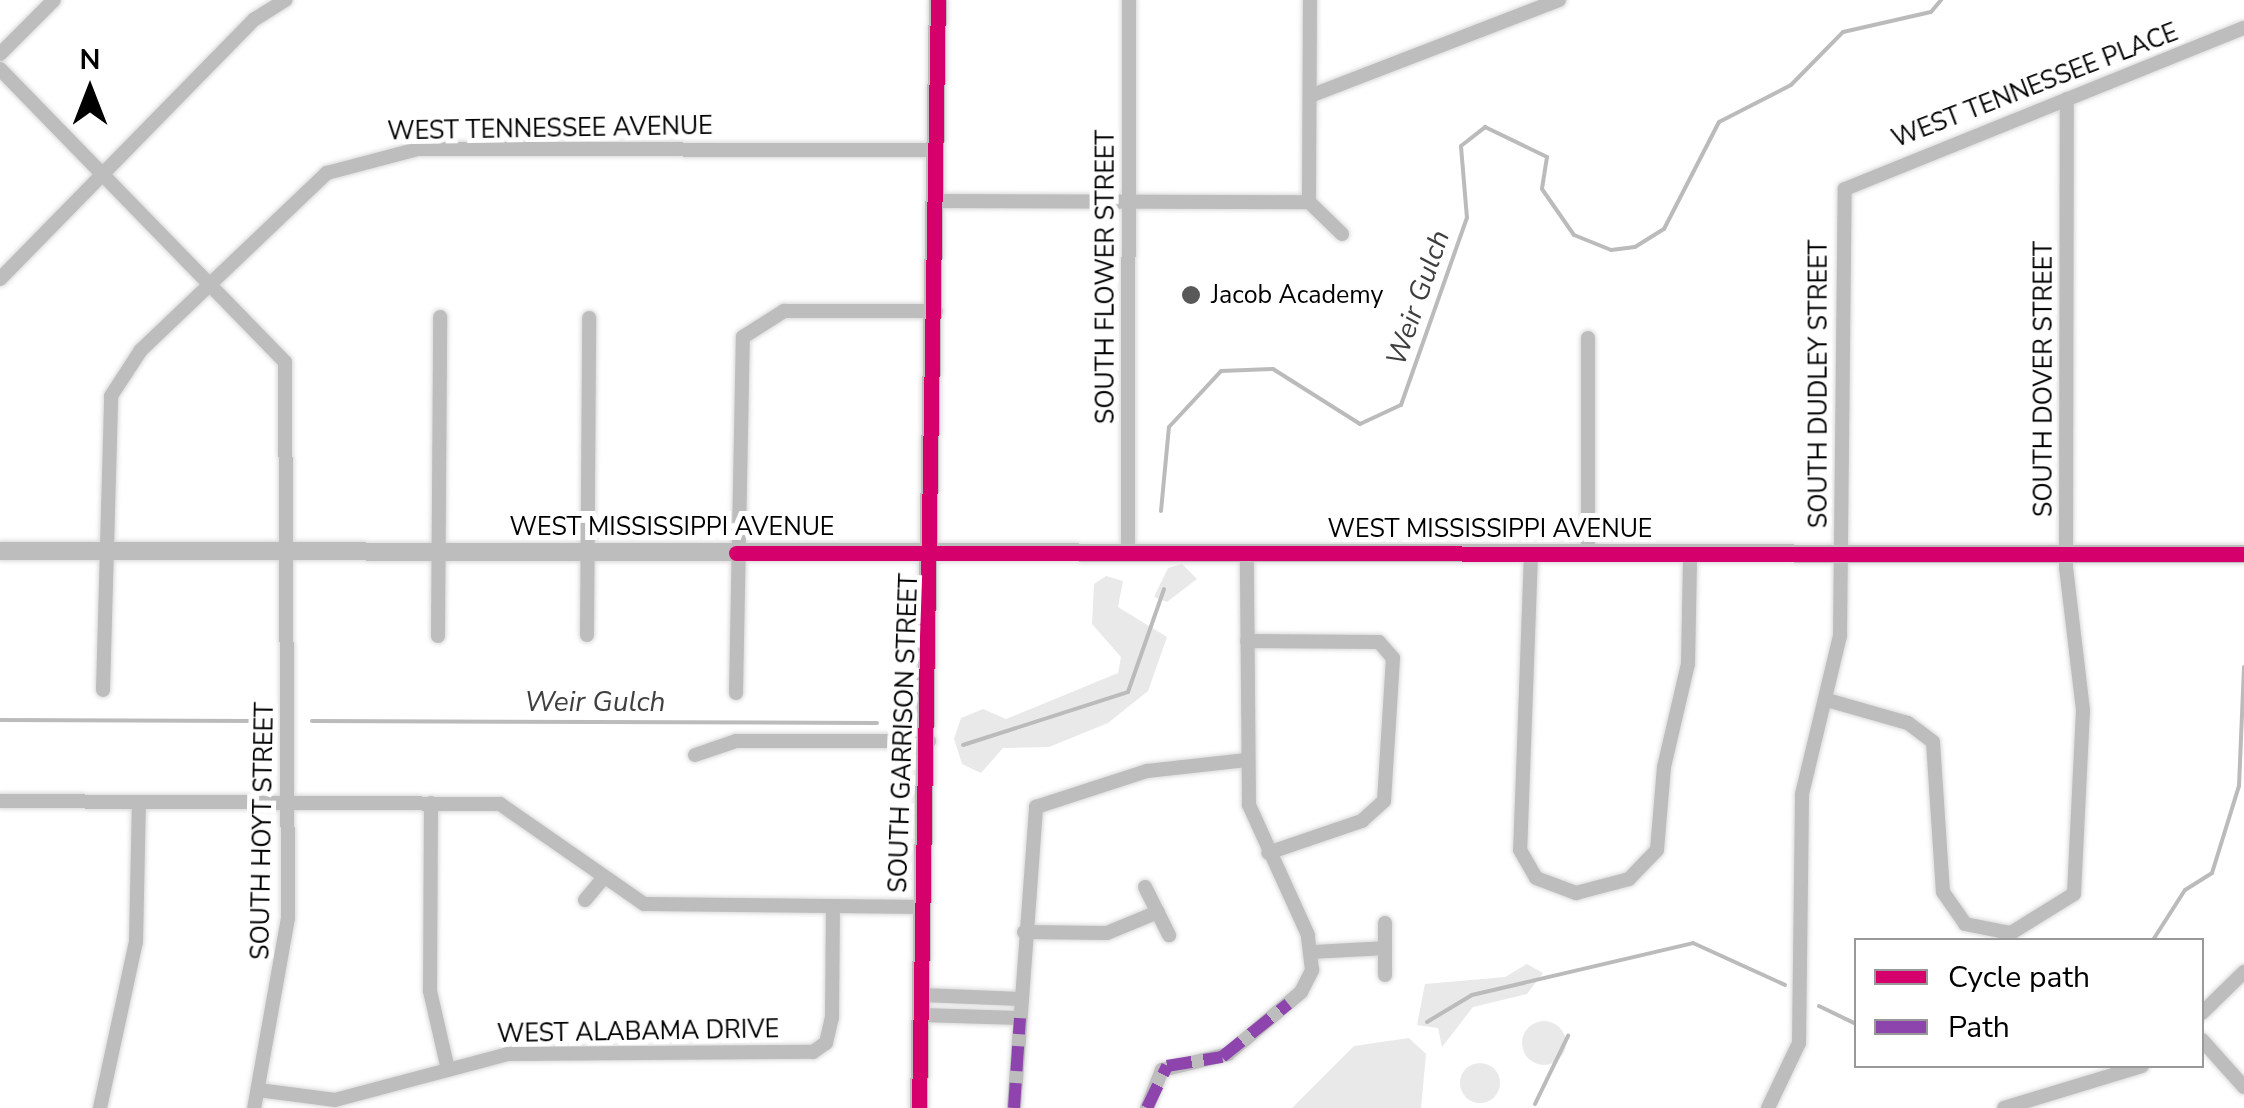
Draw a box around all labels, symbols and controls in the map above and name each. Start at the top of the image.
street label: WEST TENNESSEE PLACE [1888,18,2182,154]
north arrow [40,40,140,140]
text: N [80,41,100,79]
street label: WEST TENNESSEE AVENUE [387,111,713,147]
street label: SOUTH FLOWER STREET [1091,130,1121,424]
water label: Weir Gulch [1379,226,1457,370]
street label: SOUTH DUDLEY STREET [1804,240,1834,528]
street label: SOUTH DOVER STREET [2029,241,2059,517]
place label: Jacob Academy [1211,280,1383,310]
marker: Jacob Academy [1180,284,1202,306]
street label: WEST MISSISSIPPI AVENUE [510,512,834,542]
street label: WEST MISSISSIPPI AVENUE [1328,514,1652,544]
street label: SOUTH GARRISON STREET [883,573,925,893]
water label: Weir Gulch [525,685,665,719]
street label: SOUTH HOYT STREET [246,702,280,960]
legend [1854,938,2204,1068]
text: Cycle path [1948,957,2090,998]
text: Path [1948,1007,2010,1048]
street label: WEST ALABAMA DRIVE [497,1015,779,1049]

